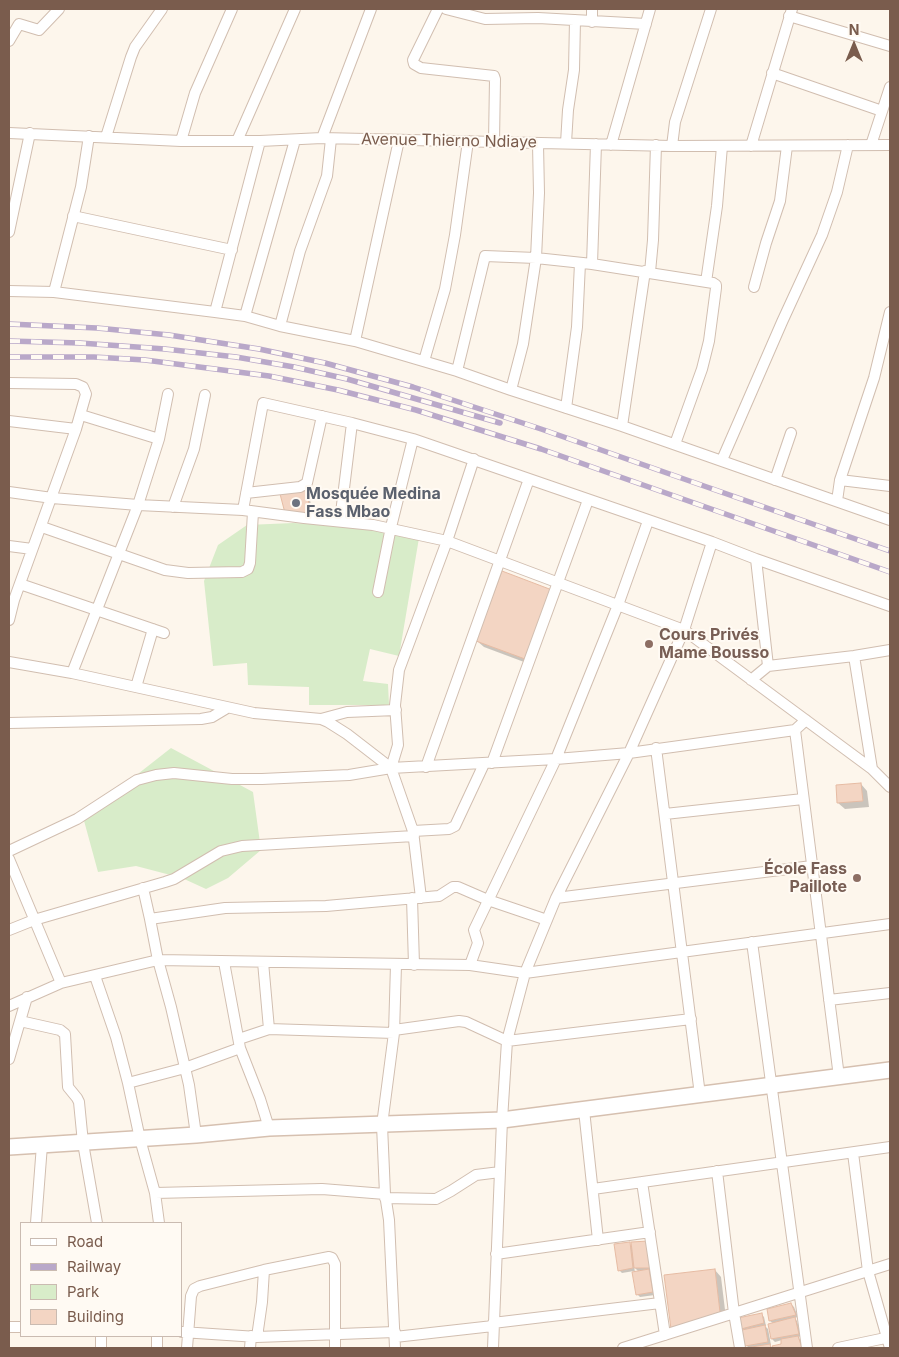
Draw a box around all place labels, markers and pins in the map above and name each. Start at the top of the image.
place label: Mosquée Medina Fass Mbao [306,484,441,522]
marker: Mosquée Medina Fass Mbao [290,497,302,509]
place label: Cours Privés Mame Bousso [659,625,769,663]
marker: Cours Privés Mame Bousso [643,638,655,650]
place label: École Fass Paillote [764,859,847,897]
marker: École Fass Paillote [851,872,863,884]

